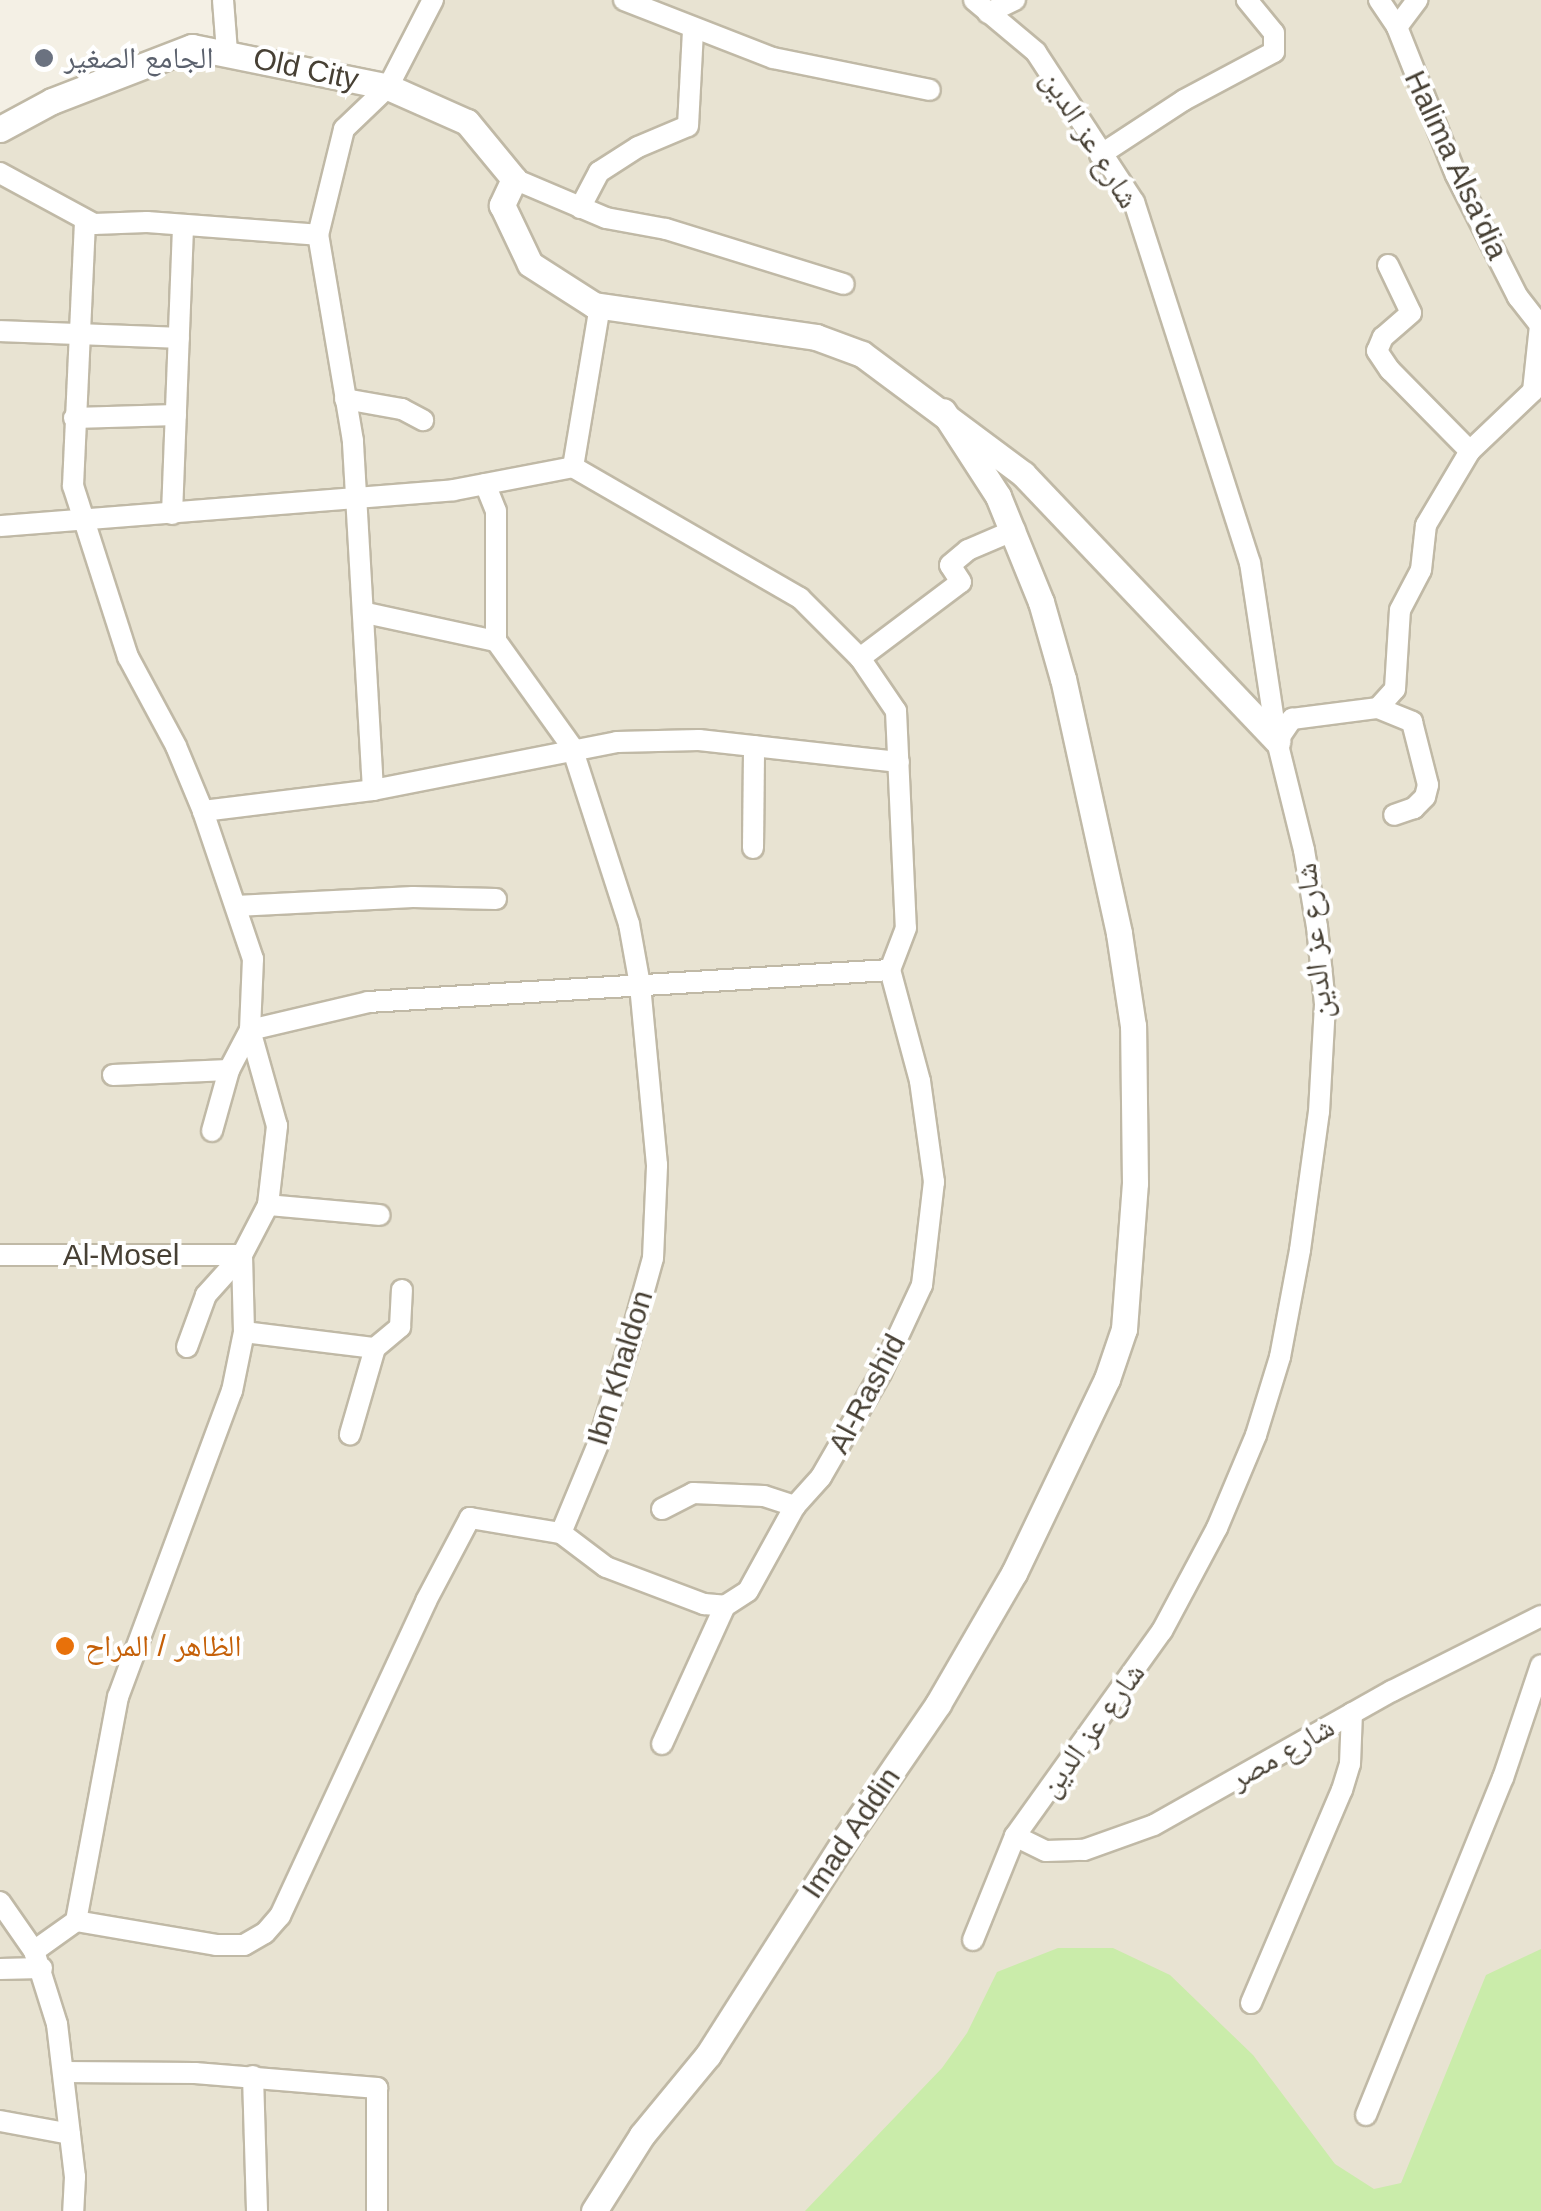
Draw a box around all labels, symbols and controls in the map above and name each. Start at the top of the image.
place label: الجامع الصغير [64,40,214,76]
street label: Old City [250,40,362,98]
marker: الجامع الصغير [33,47,55,69]
street label: شارع عز الدين [1033,63,1147,215]
street label: Halima Alsa'dia [1396,64,1516,266]
street label: شارع عز الدين [1288,861,1340,1021]
street label: Al-Mosel [63,1237,179,1273]
street label: Ibn Khaldon [579,1286,661,1450]
street label: Al-Rashid [821,1328,913,1460]
place label: الظاهر / المراح [85,1628,242,1664]
marker: الظاهر / المراح [54,1635,76,1657]
street label: شارع عز الدين [1031,1656,1153,1804]
street label: شارع مصر [1223,1709,1341,1797]
street label: Imad Addin [794,1760,908,1906]

